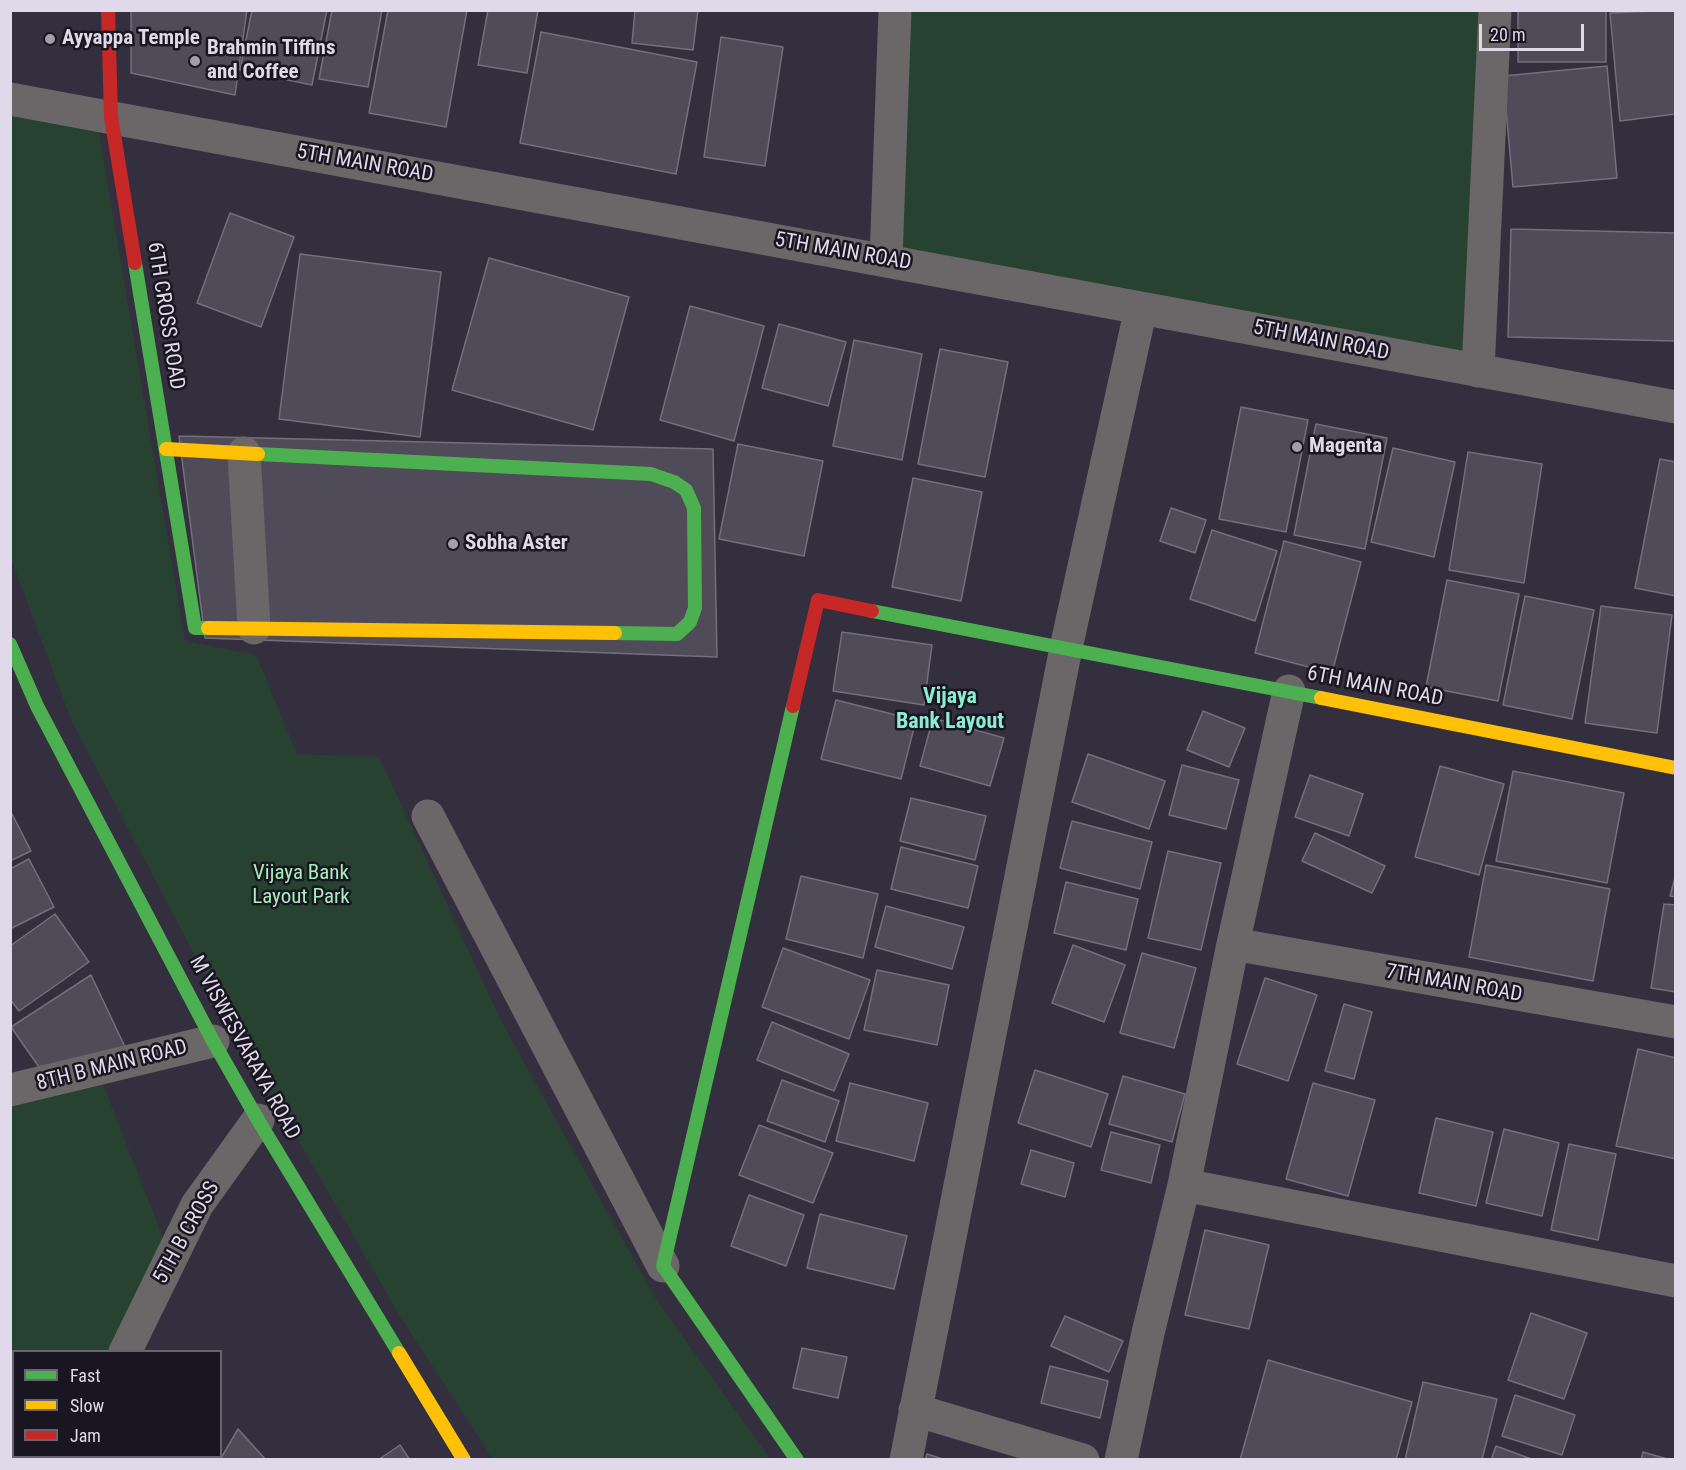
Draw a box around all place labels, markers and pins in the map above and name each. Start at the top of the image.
place label: Ayyappa Temple [62,26,200,52]
marker: Ayyappa Temple [43,32,57,46]
place label: Brahmin Tiffins and Coffee [207,36,335,86]
marker: Brahmin Tiffins and Coffee [188,54,202,68]
place label: Magenta [1309,434,1382,460]
marker: Magenta [1290,440,1304,454]
place label: Sobha Aster [465,531,568,557]
marker: Sobha Aster [446,537,460,551]

